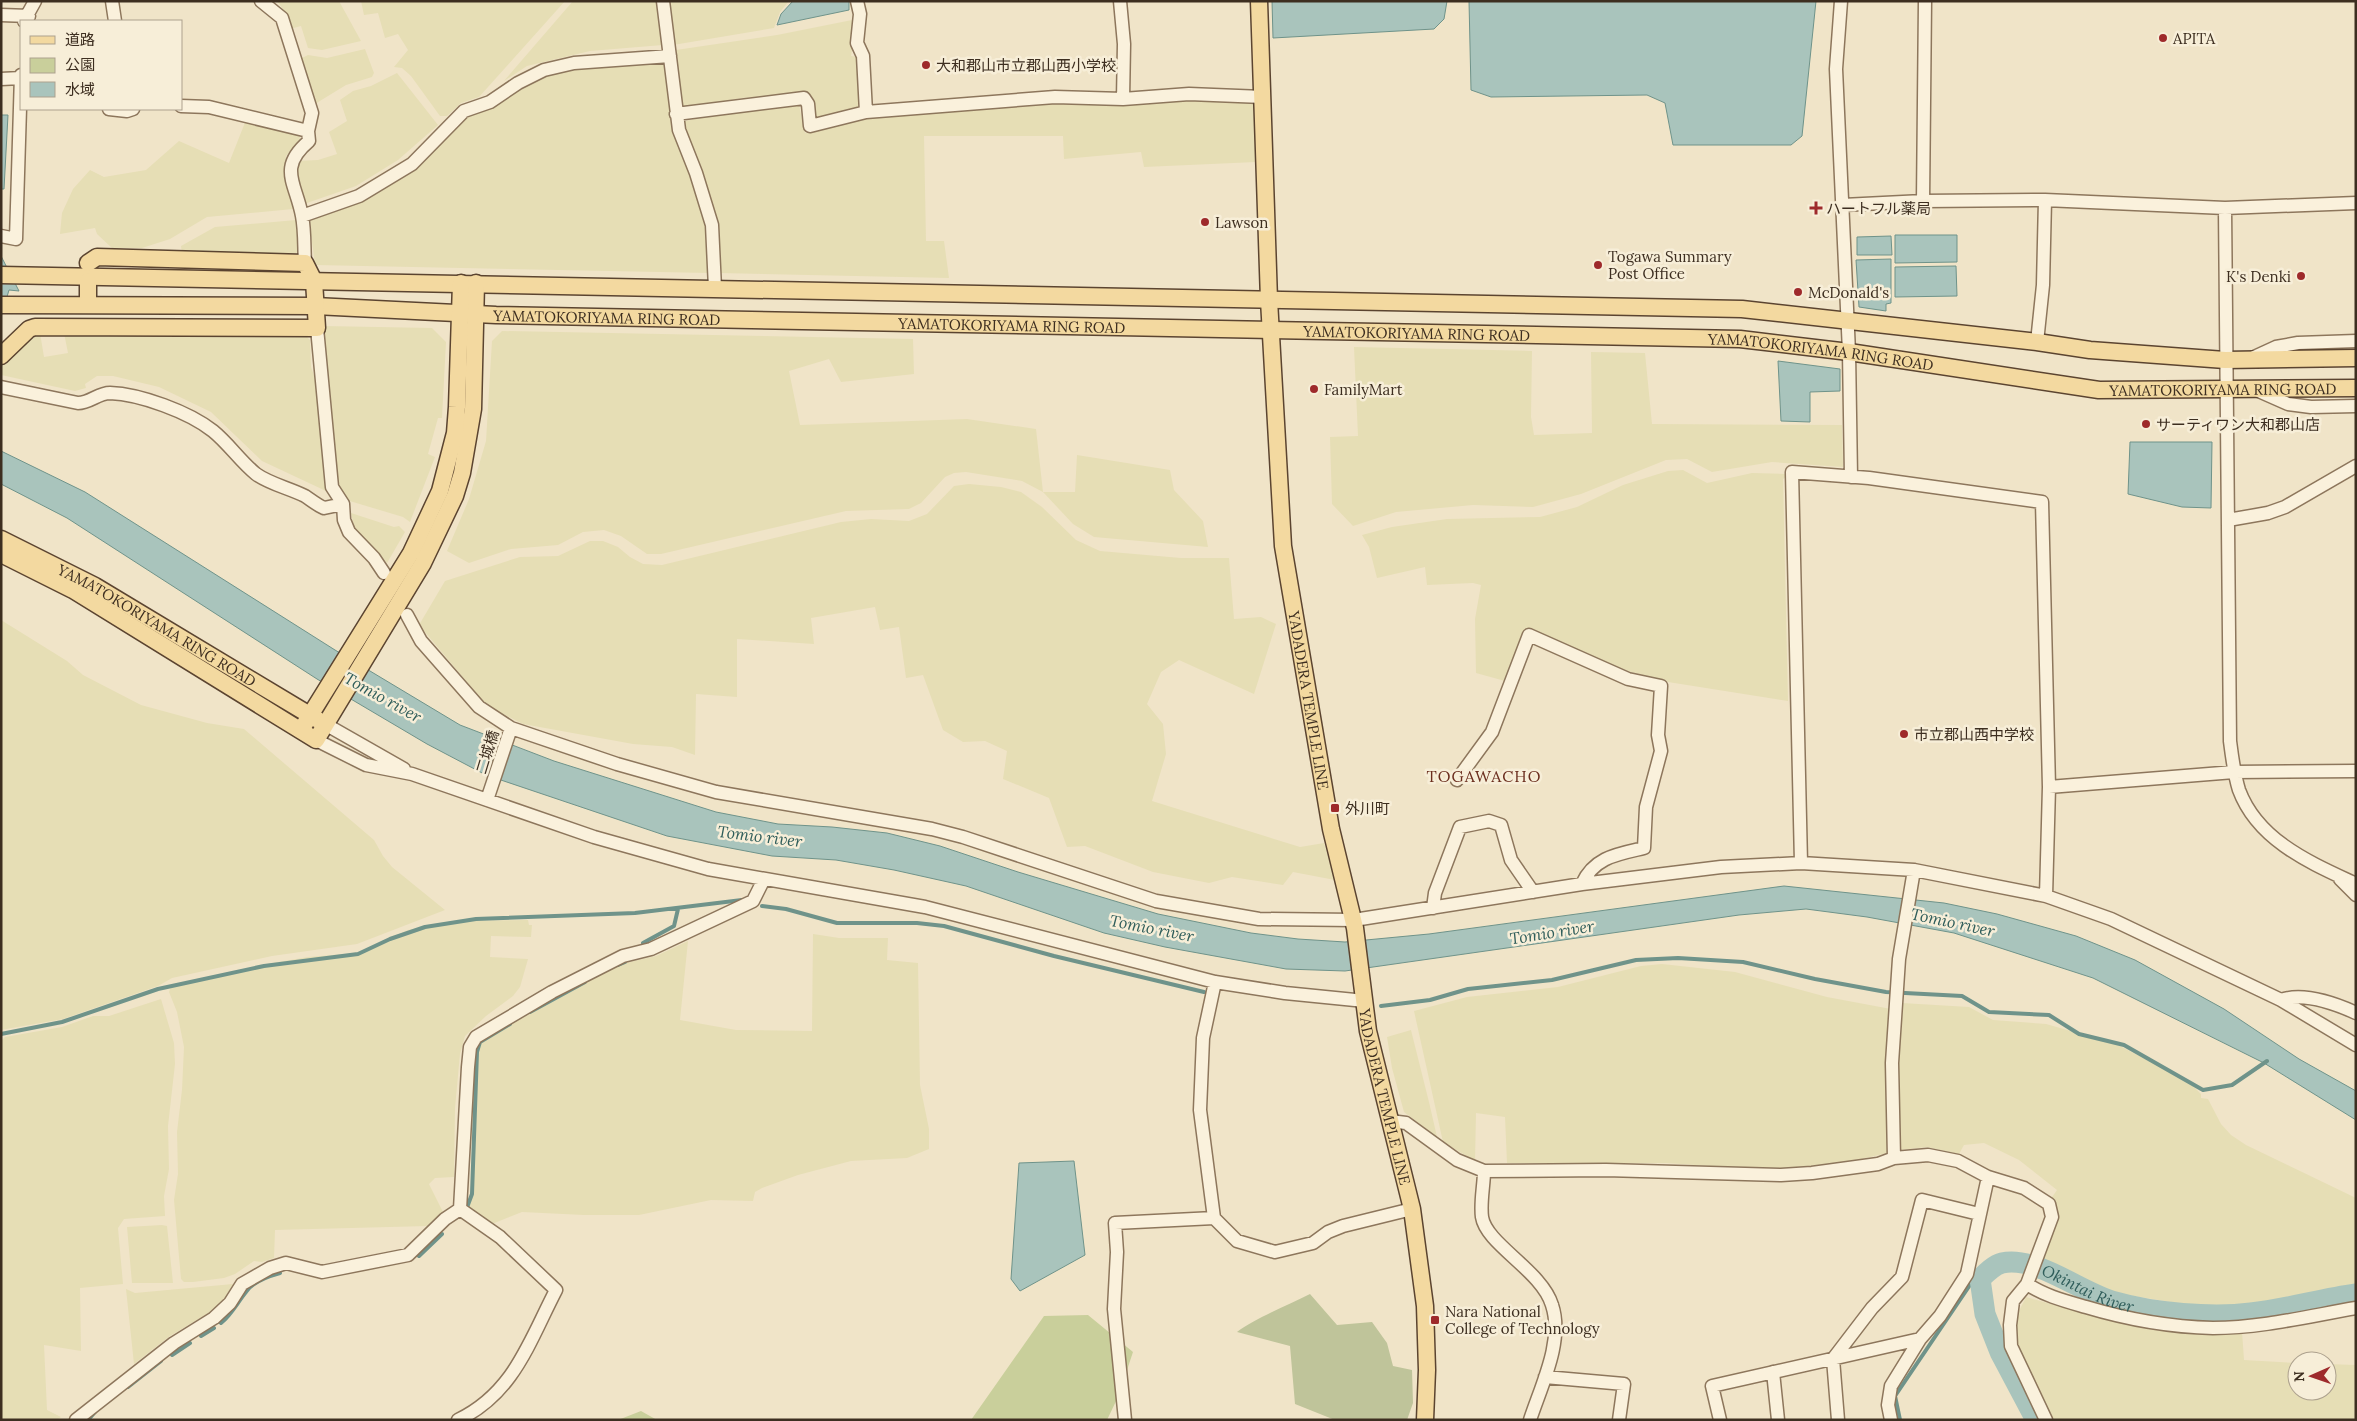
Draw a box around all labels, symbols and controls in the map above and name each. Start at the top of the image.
legend [20,20,182,110]
place label: APITA [2172,29,2216,48]
text: 道路 [65,30,95,49]
marker: APITA [2157,32,2169,44]
text: 公園 [65,55,95,74]
place label: 大和郡山市立郡山西小学校 [936,56,1116,75]
marker: 大和郡山市立郡山西小学校 [920,59,932,71]
text: 水域 [65,80,95,99]
place label: ハートフル薬局 [1826,199,1931,218]
marker: ハートフル薬局 [1810,202,1822,214]
place label: Lawson [1215,213,1268,232]
marker: Lawson [1199,216,1211,228]
place label: Togawa Summary Post Office [1608,247,1732,283]
marker: Togawa Summary Post Office [1592,259,1604,271]
place label: K's Denki [2226,267,2291,286]
marker: K's Denki [2295,270,2307,282]
place label: McDonald's [1808,283,1889,302]
marker: McDonald's [1792,286,1804,298]
street label: YAMATOKORIYAMA RING ROAD [492,305,721,329]
street label: YAMATOKORIYAMA RING ROAD [897,313,1125,337]
street label: YAMATOKORIYAMA RING ROAD [1302,321,1530,344]
street label: YAMATOKORIYAMA RING ROAD [1707,329,1935,374]
street label: YAMATOKORIYAMA RING ROAD [2108,379,2337,399]
place label: FamilyMart [1324,380,1403,399]
marker: FamilyMart [1308,383,1320,395]
place label: サーティワン大和郡山店 [2156,415,2320,434]
marker: サーティワン大和郡山店 [2140,418,2152,430]
street label: YAMATOKORIYAMA RING ROAD [53,559,260,690]
street label: YADADERA TEMPLE LINE [1285,609,1334,791]
water label: Tomio river [341,668,426,727]
place label: 市立郡山西中学校 [1914,725,2034,744]
street label: 二城橋 [471,728,503,776]
marker: 市立郡山西中学校 [1898,728,1910,740]
district label: TOGAWACHO [1427,766,1541,786]
place label: 外川町 [1345,799,1390,818]
marker: 外川町 [1329,802,1341,814]
water label: Tomio river [716,821,804,851]
water label: Tomio river [1909,903,1997,941]
water label: Tomio river [1108,910,1196,946]
water label: Tomio river [1508,915,1596,949]
street label: YADADERA TEMPLE LINE [1356,1006,1415,1187]
water label: Okintai River [2039,1260,2137,1317]
place label: Nara National College of Technology [1445,1302,1600,1338]
marker: Nara National College of Technology [1429,1314,1441,1326]
north arrow [2287,1351,2337,1401]
text: N [2290,1371,2308,1382]

